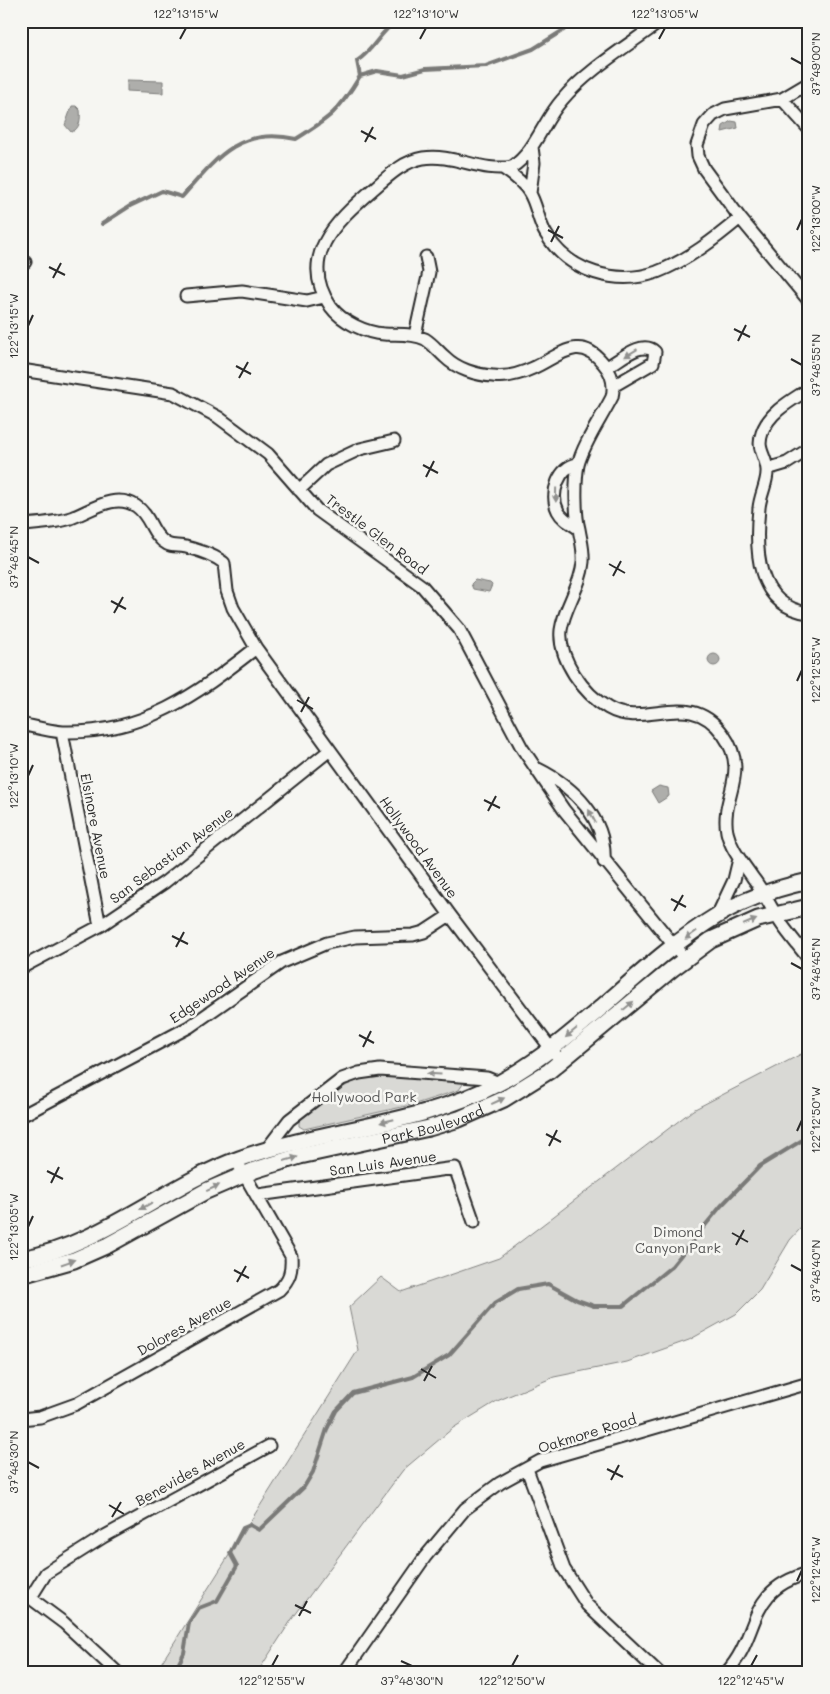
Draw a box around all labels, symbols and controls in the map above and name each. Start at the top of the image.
text: 122°13'15"W [153,5,219,21]
text: 122°13'10"W [393,5,459,21]
text: 122°13'05"W [631,5,699,21]
text: 37°49'00"N [807,32,823,96]
text: 122°13'00"W [807,185,823,253]
text: 122°13'15"W [5,293,21,359]
text: 37°48'55"N [807,334,823,396]
one-way arrow [624,349,637,358]
one-way arrow [552,488,560,504]
street label: Trestle Glen Road [322,489,432,579]
text: 37°48'45"N [5,526,21,588]
text: 122°12'55"W [807,637,823,703]
text: 122°13'10"W [5,743,21,809]
street label: Elsinore Avenue [76,772,116,880]
street label: Hollywood Avenue [375,792,463,902]
street label: San Sebastian Avenue [106,802,236,908]
one-way arrow [588,809,596,823]
one-way arrow [743,918,758,926]
one-way arrow [685,929,698,940]
text: 37°48'45"N [807,938,823,1000]
street label: Edgewood Avenue [166,943,278,1027]
one-way arrow [622,1000,634,1012]
one-way arrow [566,1027,578,1039]
one-way arrow [426,1070,442,1078]
text: 122°12'50"W [807,1086,823,1154]
park label: Hollywood Park [311,1087,417,1106]
one-way arrow [490,1097,505,1106]
street label: Park Boulevard [380,1100,486,1148]
one-way arrow [380,1117,395,1125]
street label: San Luis Avenue [328,1146,438,1180]
one-way arrow [284,1154,299,1162]
one-way arrow [206,1184,220,1192]
text: 122°13'05"W [5,1193,21,1261]
one-way arrow [138,1202,153,1210]
park label: Dimond Canyon Park [635,1222,721,1257]
text: 37°48'40"N [807,1240,823,1302]
one-way arrow [61,1258,76,1265]
street label: Dolores Avenue [133,1292,235,1360]
street label: Oakmore Road [536,1409,639,1457]
text: 37°48'30"N [5,1431,21,1493]
street label: Benevides Avenue [132,1434,248,1510]
text: 122°12'45"W [807,1537,823,1603]
text: 122°12'55"W [239,1672,305,1688]
text: 37°48'30"N [381,1672,443,1688]
text: 122°12'50"W [478,1672,546,1688]
text: 122°12'45"W [718,1672,784,1688]

